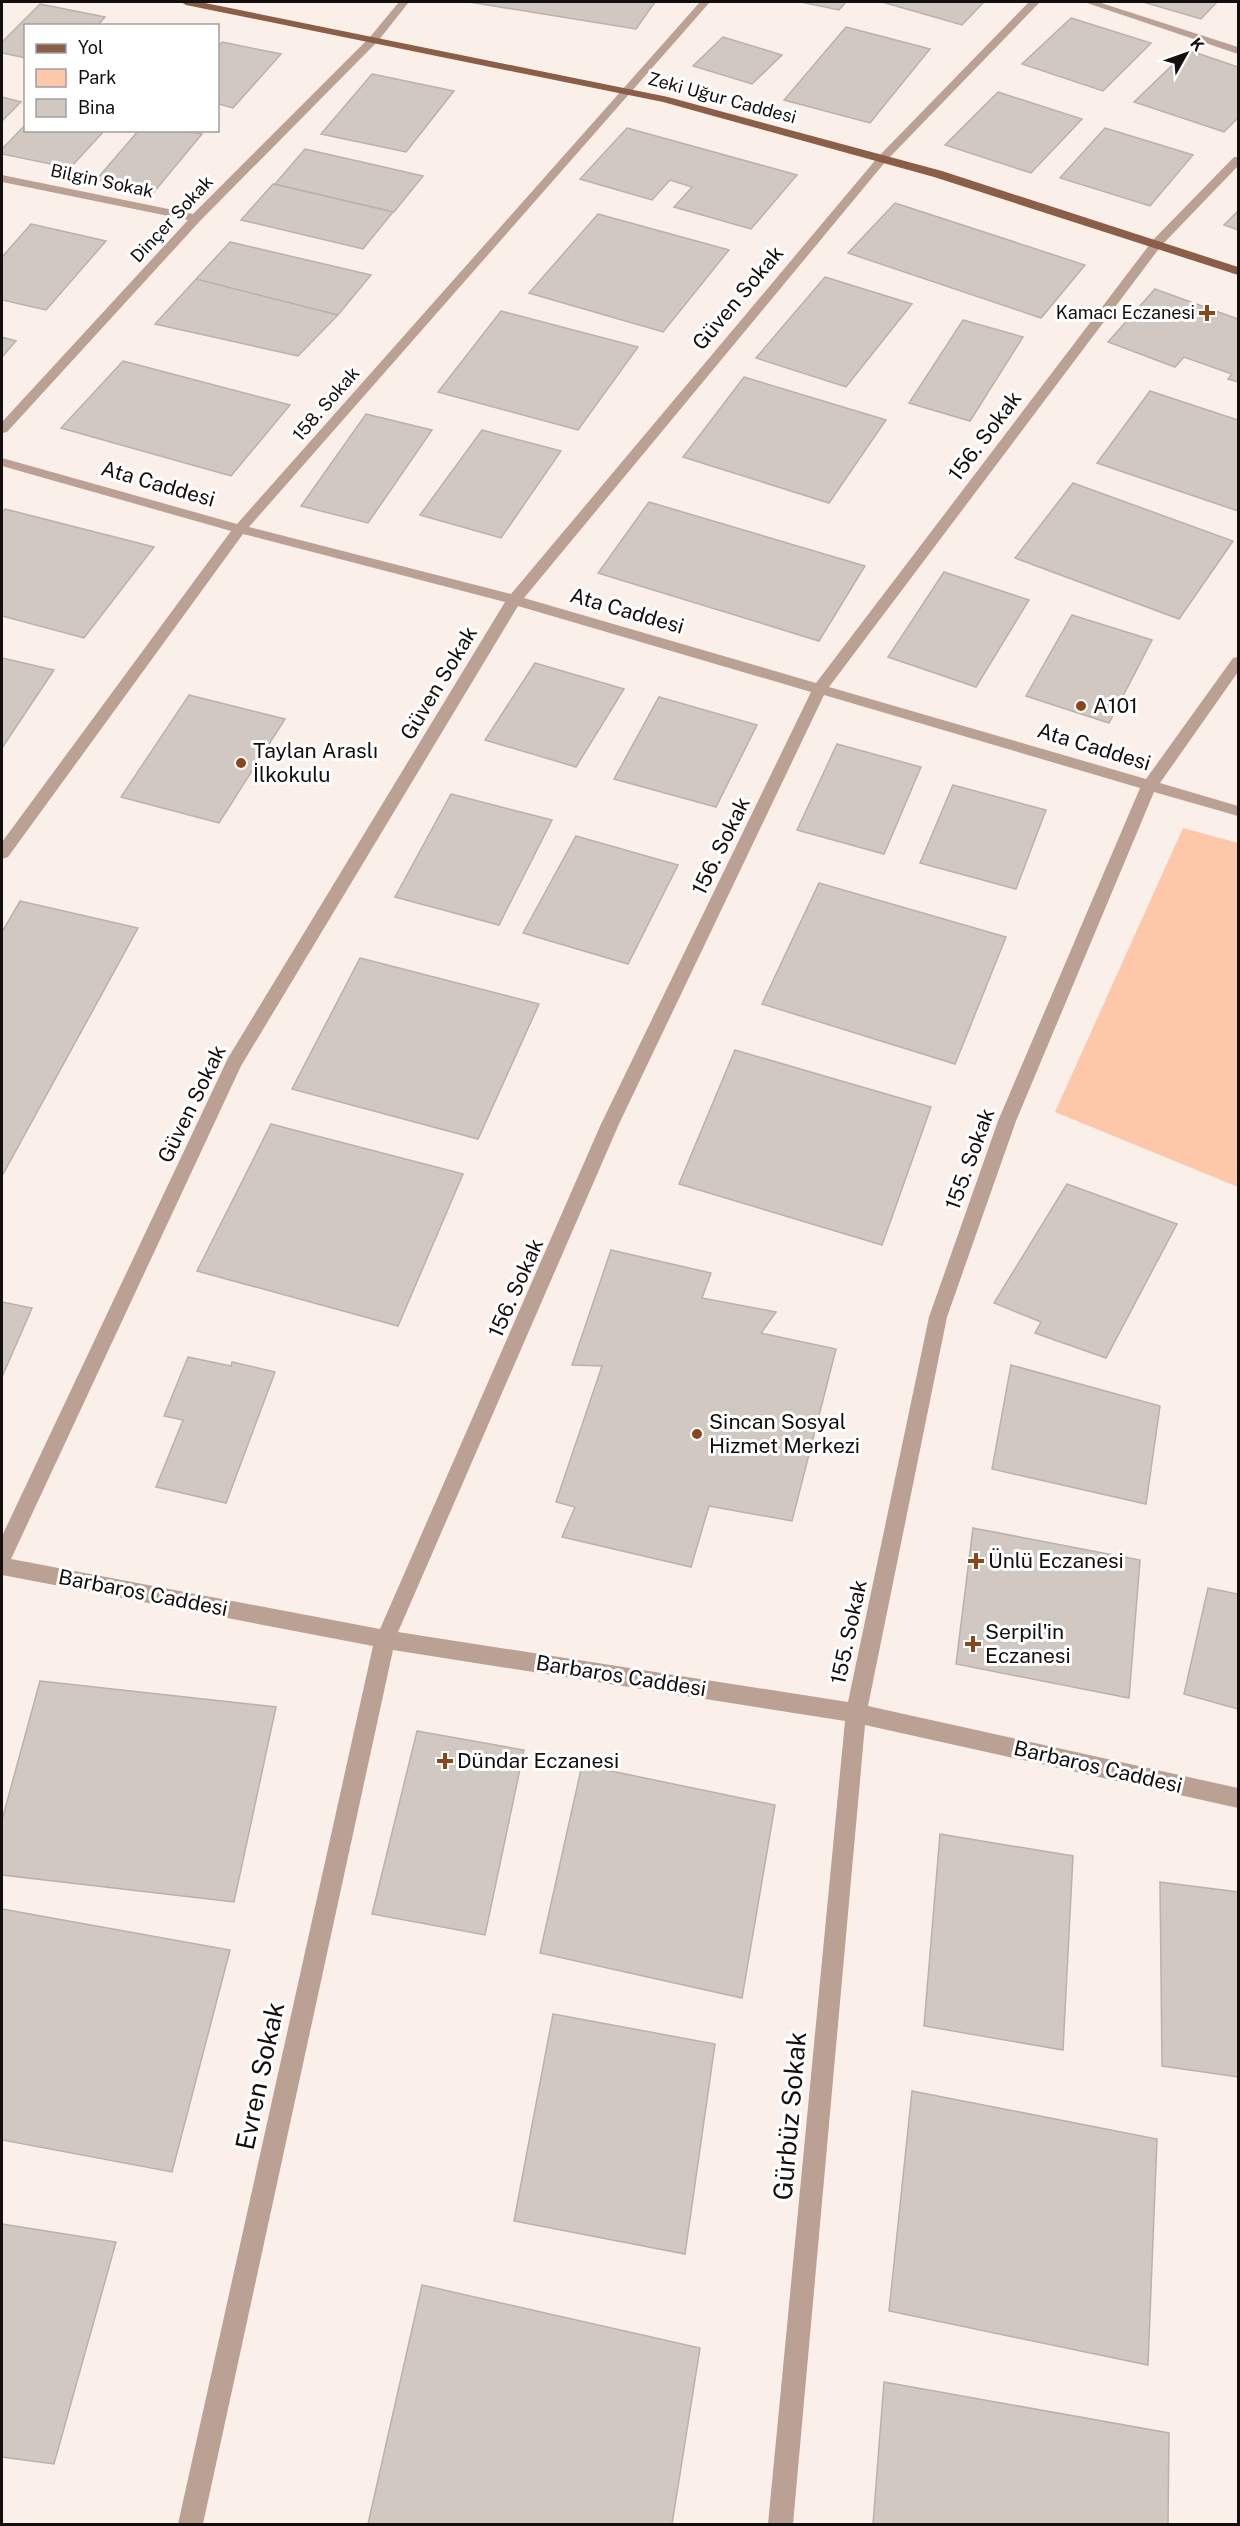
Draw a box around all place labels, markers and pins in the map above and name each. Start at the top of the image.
place label: Kamacı Eczanesi [1056,302,1195,323]
marker: Kamacı Eczanesi [1200,306,1214,320]
place label: A101 [1093,693,1138,718]
marker: A101 [1074,699,1088,713]
place label: Taylan Araslı İlkokulu [253,738,378,787]
marker: Taylan Araslı İlkokulu [234,756,248,770]
place label: Sincan Sosyal Hizmet Merkezi [709,1409,860,1458]
marker: Sincan Sosyal Hizmet Merkezi [690,1427,704,1441]
place label: Ünlü Eczanesi [988,1548,1124,1573]
marker: Ünlü Eczanesi [969,1554,983,1568]
place label: Serpil'in Eczanesi [985,1619,1071,1668]
marker: Serpil'in Eczanesi [966,1637,980,1651]
place label: Dündar Eczanesi [457,1748,619,1773]
marker: Dündar Eczanesi [438,1754,452,1768]

